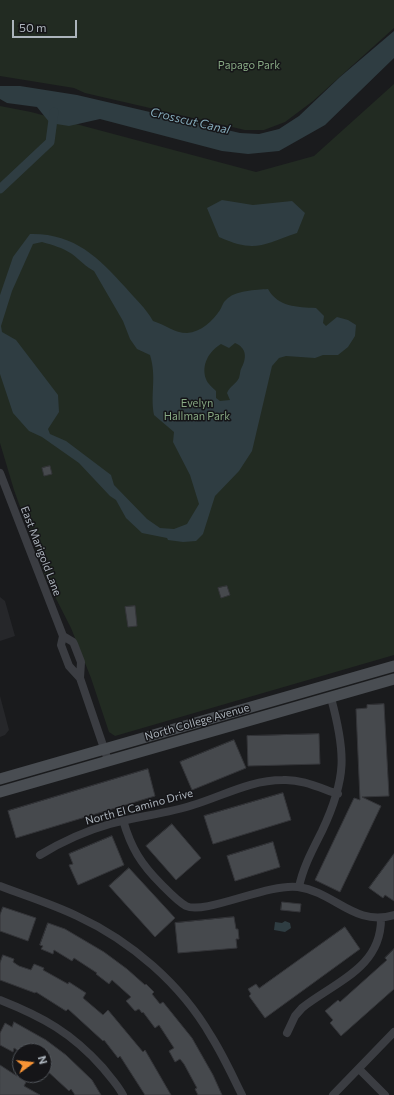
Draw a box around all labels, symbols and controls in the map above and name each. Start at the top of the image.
scale bar [14,12,79,38]
text: 50 m [19,20,47,34]
park label: Papago Park [218,58,280,72]
water label: Crosscut Canal [149,105,231,137]
park label: Evelyn Hallman Park [164,396,230,422]
street label: East Marigold Lane [18,504,64,598]
street label: North College Avenue [143,701,251,743]
street label: North El Camino Drive [84,786,194,828]
north arrow [12,1043,52,1083]
text: N [36,1054,50,1066]

